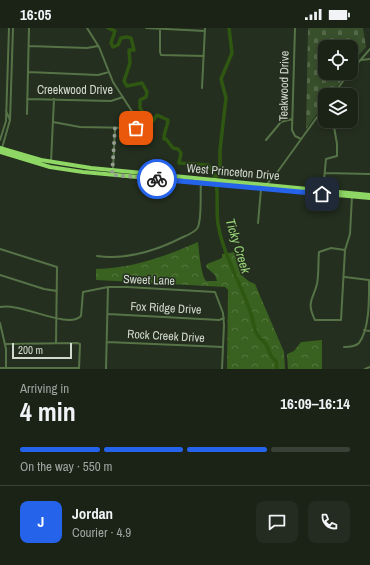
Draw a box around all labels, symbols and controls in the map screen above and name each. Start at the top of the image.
text: 16:05 [20,4,51,25]
map controls [318,40,358,128]
button: locate [318,40,358,80]
street label: Teakwood Drive [275,51,293,121]
street label: Creekwood Drive [37,82,113,98]
button: layers [318,88,358,128]
pin [119,111,153,145]
icon: bag [125,117,147,139]
courier [137,159,177,199]
street label: West Princeton Drive [186,160,280,184]
icon: bike [146,168,168,190]
pin [305,177,339,211]
icon: home [311,183,333,205]
water label: Ticky Creek [222,217,255,276]
street label: Sweet Lane [123,271,175,289]
street label: Fox Ridge Drive [130,298,202,318]
street label: Rock Creek Drive [127,326,205,346]
scale bar [12,341,72,360]
text: 200 m [18,343,43,357]
text: Arriving in [20,380,69,397]
text: 16:09–16:14 [280,393,350,414]
text: 4 min [20,394,76,429]
text: On the way · 550 m [20,458,112,475]
button: chat [256,501,298,543]
button: phone [308,501,350,543]
text: Jordan [72,503,113,524]
text: J [38,511,44,532]
text: Courier · 4.9 [72,524,131,541]

